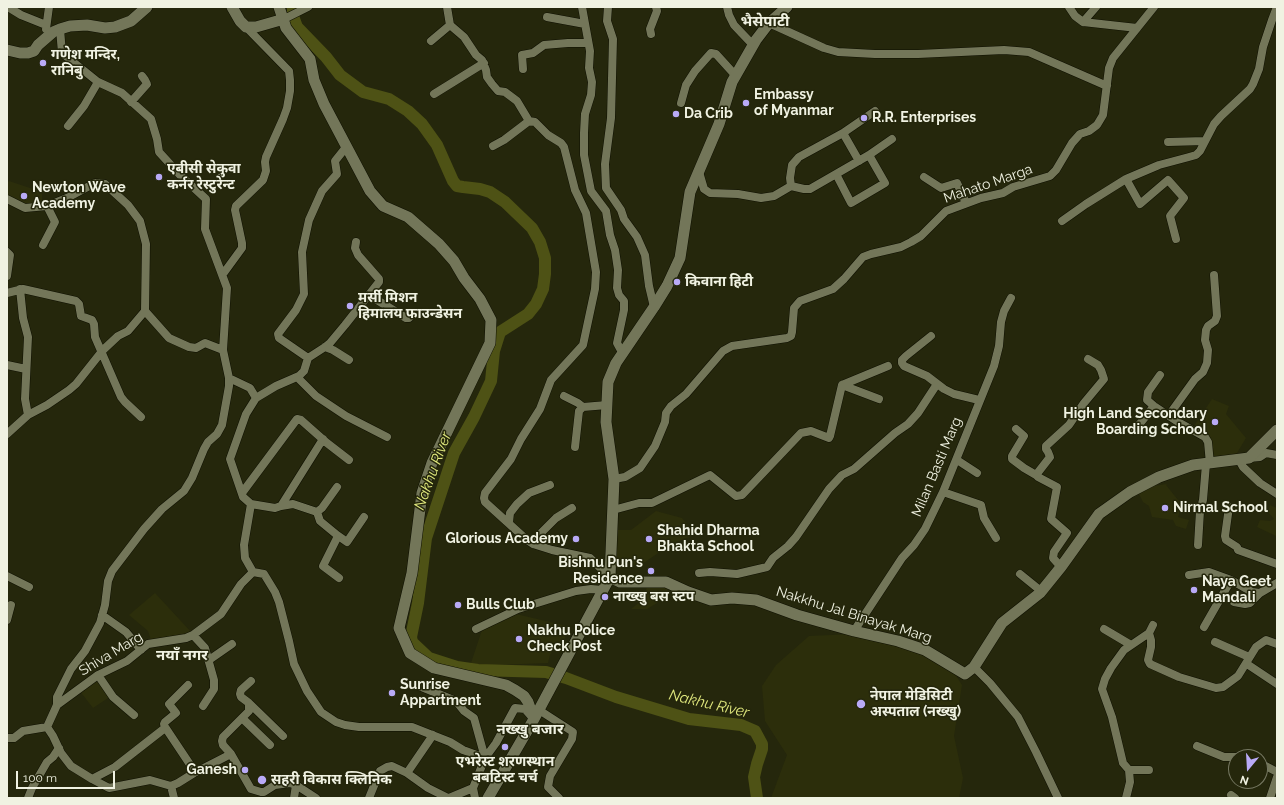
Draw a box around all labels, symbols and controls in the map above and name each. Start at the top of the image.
district label: भैसेपाटी [741,12,789,30]
place label: गणेश मन्दिर, रानिबु [51,47,120,80]
marker: गणेश मन्दिर, रानिबु [38,58,48,68]
place label: Embassy of Myanmar [754,87,834,120]
marker: Embassy of Myanmar [741,98,751,108]
place label: Da Crib [684,106,733,122]
marker: Da Crib [671,109,681,119]
place label: R.R. Enterprises [872,110,976,126]
marker: R.R. Enterprises [859,113,869,123]
place label: एबीसी सेकुवा कर्नर रेस्टुरेन्ट [167,161,241,194]
street label: Mahato Marga [941,161,1035,207]
marker: एबीसी सेकुवा कर्नर रेस्टुरेन्ट [154,172,164,182]
place label: Newton Wave Academy [32,180,126,212]
marker: Newton Wave Academy [19,191,29,201]
place label: किवाना हिटी [685,274,753,290]
marker: किवाना हिटी [672,277,682,287]
place label: मर्सी मिशन हिमालय फाउन्डेसन [358,290,462,322]
marker: मर्सी मिशन हिमालय फाउन्डेसन [345,301,355,311]
place label: High Land Secondary Boarding School [1063,406,1207,438]
street label: Milan Basti Marg [908,415,966,519]
marker: High Land Secondary Boarding School [1210,417,1220,427]
water label: Nakhu River [411,430,455,512]
place label: Nirmal School [1173,500,1268,516]
marker: Nirmal School [1160,503,1170,513]
place label: Shahid Dharma Bhakta School [657,523,759,556]
place label: Glorious Academy [445,531,568,547]
marker: Glorious Academy [571,534,581,544]
marker: Shahid Dharma Bhakta School [644,534,654,544]
place label: Bishnu Pun's Residence [558,555,643,588]
marker: Bishnu Pun's Residence [646,566,656,576]
place label: Naya Geet Mandali [1202,574,1271,606]
street label: Nakkhu Jal Binayak Marg [774,583,934,647]
marker: Naya Geet Mandali [1189,585,1199,595]
place label: नाख्खु बस स्टप [613,589,694,605]
marker: नाख्खु बस स्टप [600,592,610,602]
place label: Bulls Club [466,597,535,613]
marker: Bulls Club [453,600,463,610]
place label: Nakhu Police Check Post [527,623,615,656]
street label: Shiva Marg [76,628,146,680]
marker: Nakhu Police Check Post [514,634,524,644]
district label: नयाँ नगर [156,646,208,664]
place label: Sunrise Appartment [400,677,481,710]
water label: Nakhu River [667,686,751,722]
marker: Sunrise Appartment [387,688,397,698]
place label: नेपाल मेडिसिटी अस्पताल (नख्खु) [870,688,961,720]
marker: नेपाल मेडिसिटी अस्पताल (नख्खु) [855,698,867,710]
district label: नख्खु बजार [496,720,564,738]
marker: एभरेस्ट शरणस्थान बबटिस्ट चर्च [500,742,510,752]
north arrow [1228,749,1268,789]
place label: एभरेस्ट शरणस्थान बबटिस्ट चर्च [456,754,554,786]
place label: Ganesh [187,762,237,778]
scale bar [18,763,117,789]
marker: Ganesh [240,765,250,775]
text: 100 m [23,771,57,785]
place label: सहरी विकास क्लिनिक [271,772,392,788]
text: N [1238,772,1250,787]
marker: सहरी विकास क्लिनिक [256,774,268,786]

